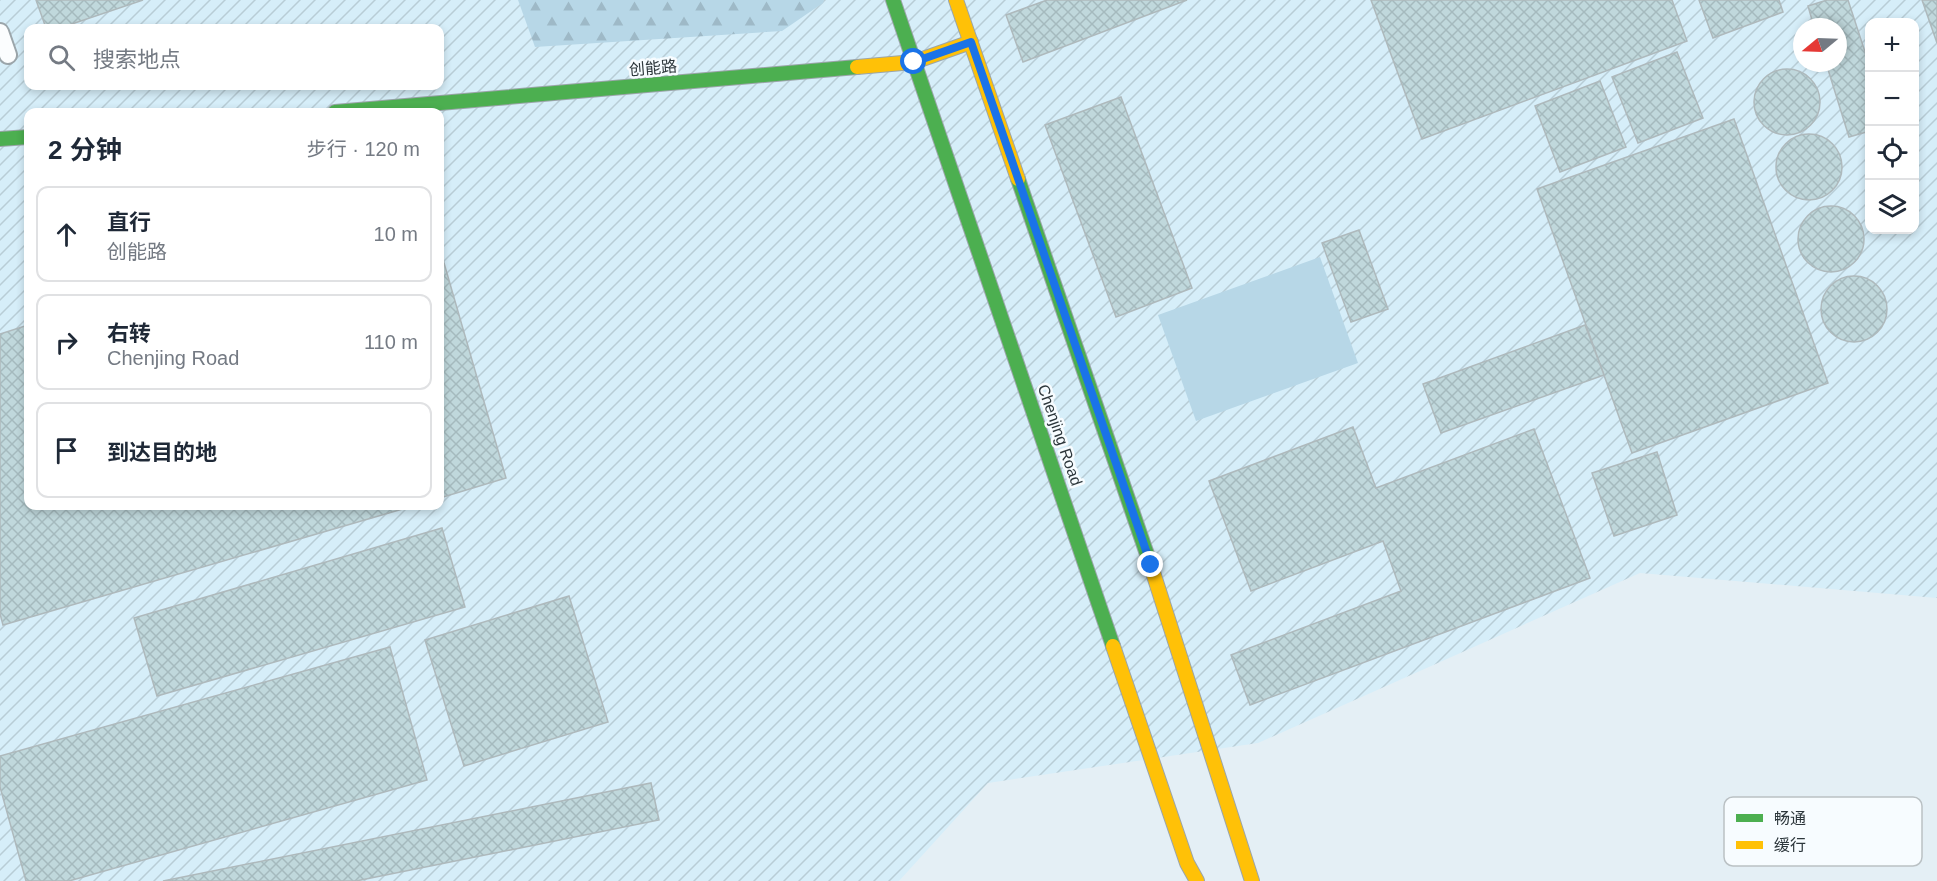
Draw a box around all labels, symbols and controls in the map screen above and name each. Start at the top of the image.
north arrow [1793,18,1847,72]
map controls [1865,18,1919,234]
button: + [1865,18,1919,72]
search box [24,24,444,90]
icon: search [45,41,78,74]
text: 搜索地点 [93,47,181,72]
route start [900,48,926,74]
street label: 创能路 [628,57,678,79]
button: − [1865,72,1919,126]
button: locate [1865,126,1919,180]
text: 2 分钟 [48,135,122,165]
text: 步行 · 120 m [307,138,420,160]
button: layers [1865,180,1919,234]
text: 直行 [107,210,151,235]
icon: ahead [50,218,83,251]
text: 10 m [374,223,418,245]
text: 创能路 [107,241,167,263]
text: 右转 [107,321,151,346]
icon: right [50,326,83,359]
text: 110 m [364,331,418,353]
text: Chenjing Road [107,347,239,369]
street label: Chenjing Road [1035,382,1085,488]
icon: arrive [50,434,83,467]
text: 到达目的地 [107,440,217,465]
route end [1137,551,1163,577]
legend [1724,797,1922,866]
text: 畅通 [1774,810,1806,827]
text: 缓行 [1774,837,1806,854]

